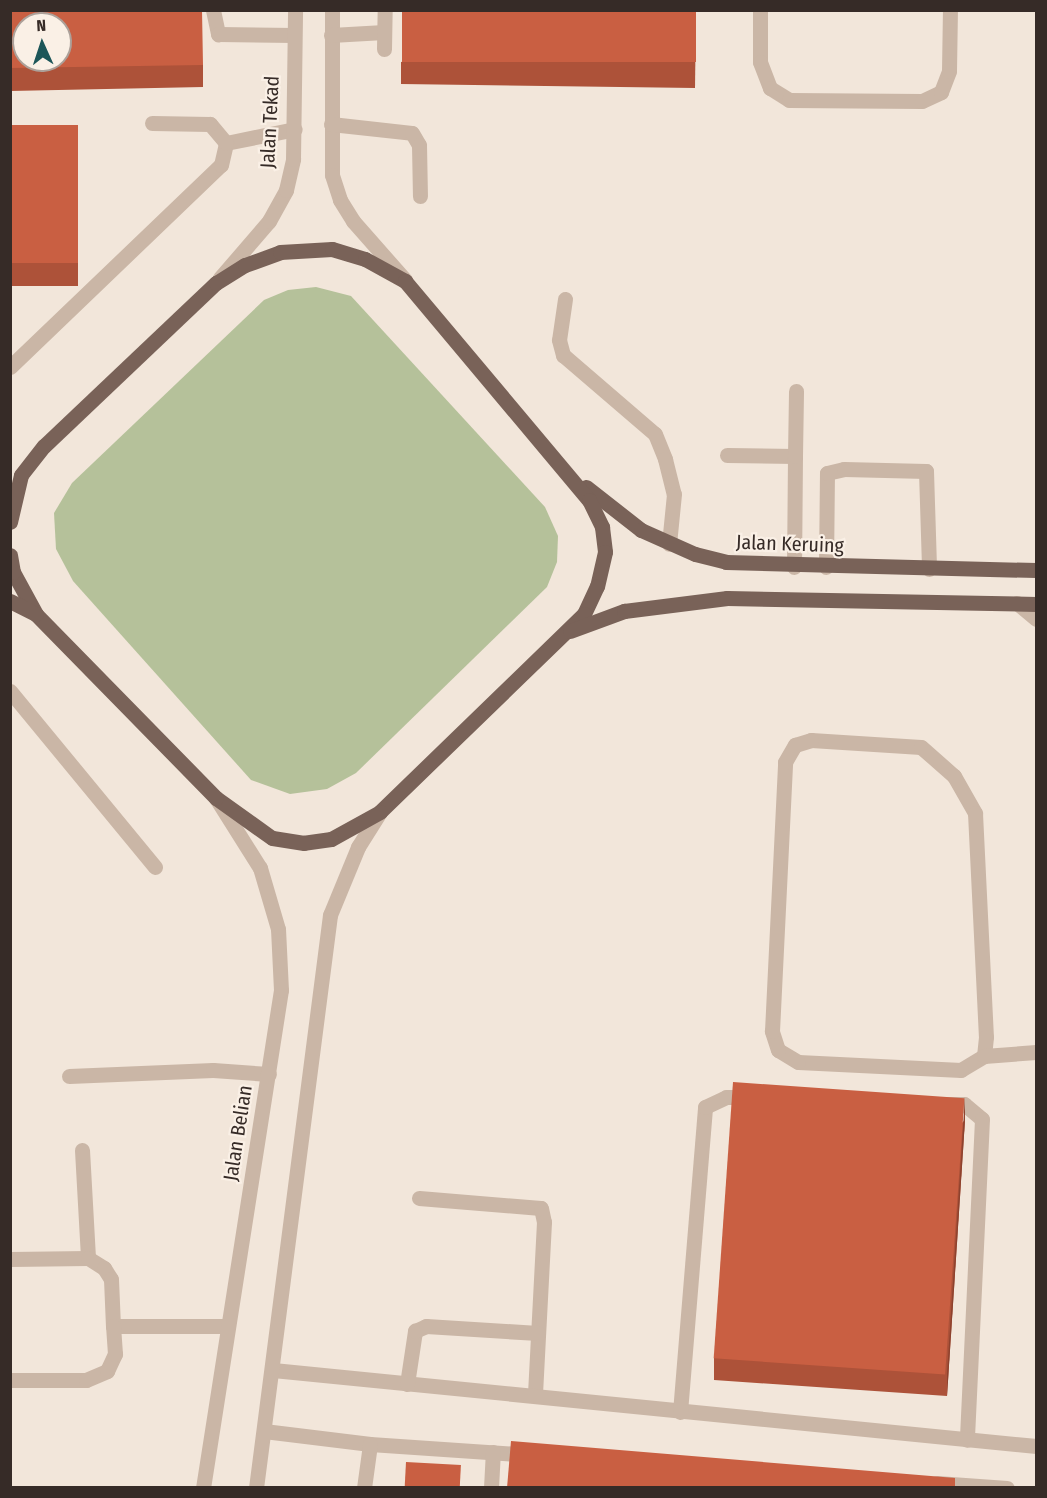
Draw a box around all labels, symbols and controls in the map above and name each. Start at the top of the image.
north arrow [12,12,72,72]
text: N [36,16,46,35]
street label: Jalan Tekad [256,75,284,169]
street label: Jalan Keruing [736,530,844,558]
street label: Jalan Belian [219,1083,257,1183]

